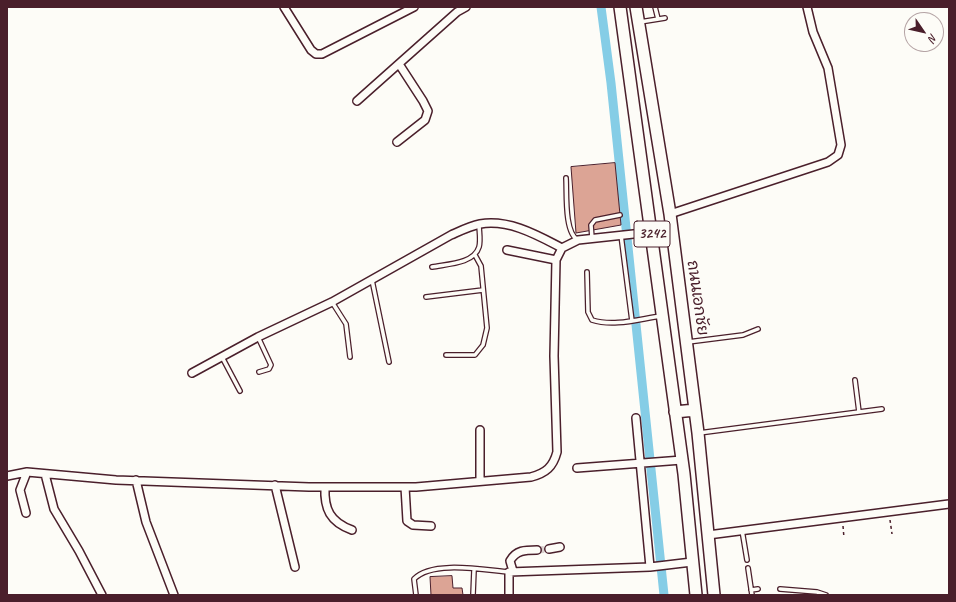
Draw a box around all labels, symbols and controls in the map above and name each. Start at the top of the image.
north arrow [904,12,944,52]
text: N [925,31,941,45]
road number: 3242 [634,221,670,247]
street label: ถนนเอกชัย [682,259,712,337]

